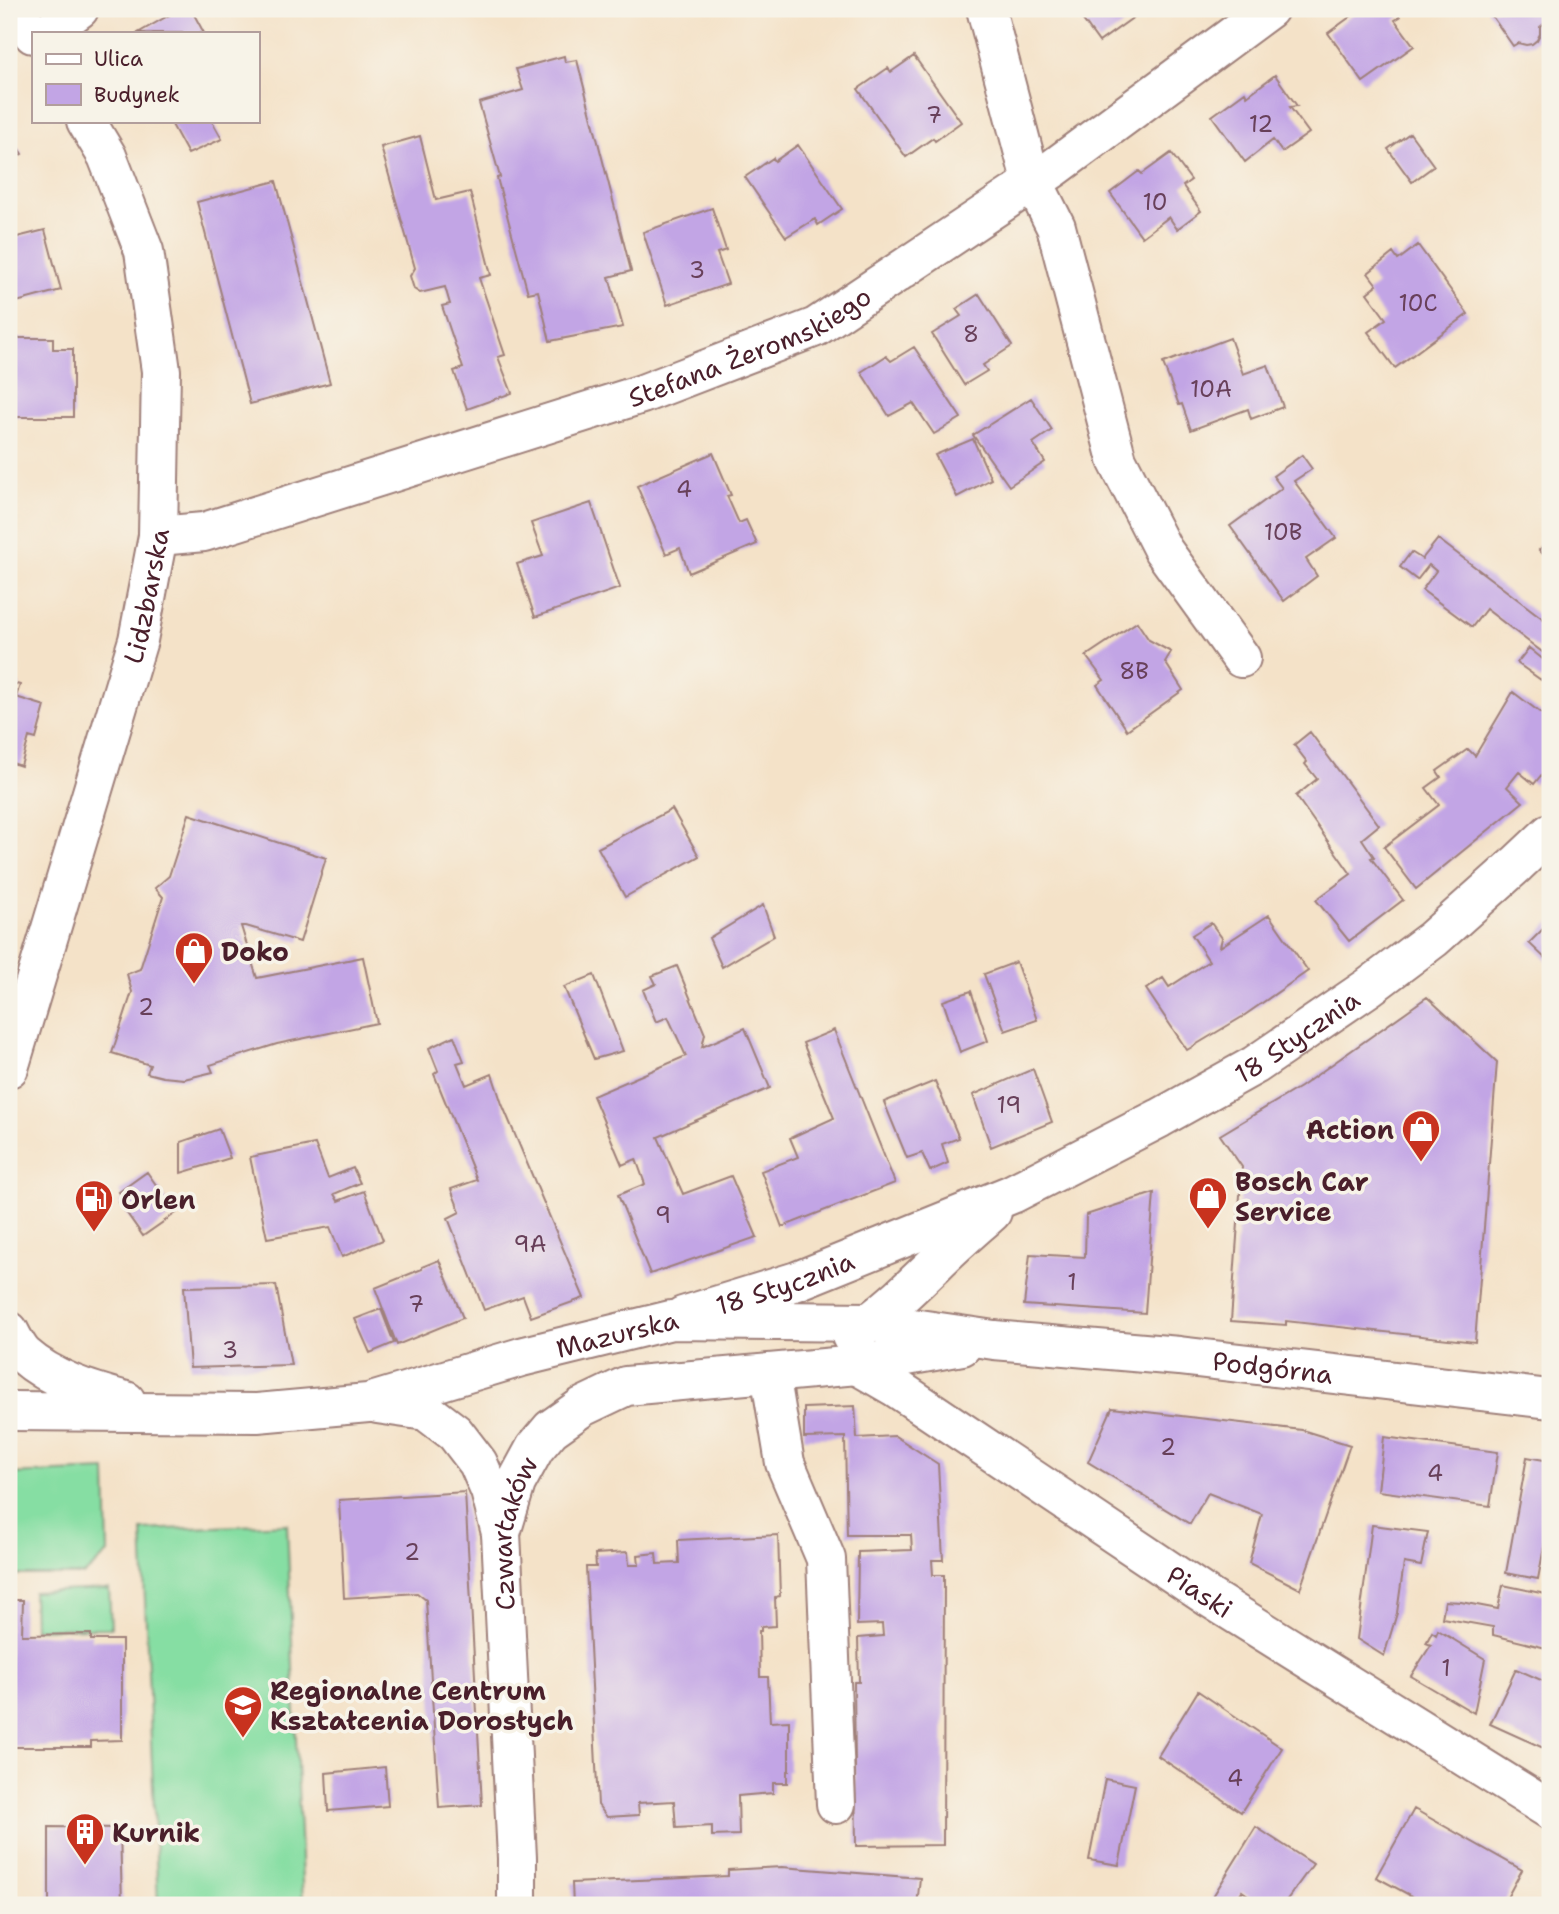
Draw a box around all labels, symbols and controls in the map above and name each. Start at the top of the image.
legend [32,32,259,122]
text: Ulica [94,45,143,73]
text: Budynek [94,81,180,109]
house number: 7 [926,100,942,130]
house number: 12 [1249,109,1273,139]
house number: 10 [1142,187,1168,217]
house number: 3 [689,255,705,285]
street label: Stefana Żeromskiego [624,278,878,415]
house number: 10C [1398,288,1438,318]
house number: 8 [963,319,979,349]
house number: 10A [1190,374,1232,404]
house number: 4 [676,474,692,504]
house number: 10B [1264,517,1302,547]
street label: Lidzbarska [114,525,177,668]
house number: 8B [1119,656,1149,686]
shop icon: Doko [173,930,215,985]
place label: Doko [221,934,289,969]
street label: 18 Stycznia [1228,981,1366,1091]
house number: 2 [138,992,154,1022]
house number: 19 [997,1090,1021,1120]
shop icon: Action [1400,1108,1442,1163]
place label: Action [1306,1112,1394,1147]
place label: Bosch Car Service [1235,1164,1369,1229]
shop icon: Bosch Car Service [1187,1175,1229,1230]
fuel station icon: Orlen [73,1178,115,1233]
place label: Orlen [121,1182,196,1217]
house number: 9 [655,1200,671,1230]
house number: 9A [514,1229,546,1259]
street label: 18 Stycznia [711,1242,859,1322]
house number: 1 [1067,1267,1077,1297]
house number: 7 [408,1289,424,1319]
street label: Mazurska [552,1301,682,1365]
house number: 3 [222,1335,238,1365]
street label: Podgórna [1211,1343,1335,1391]
house number: 2 [1160,1432,1176,1462]
street label: Czwartaków [483,1449,545,1611]
house number: 4 [1427,1458,1443,1488]
house number: 2 [404,1537,420,1567]
street label: Piaski [1160,1557,1240,1626]
house number: 1 [1441,1653,1451,1683]
place label: Regionalne Centrum Kształcenia Dorosłych [270,1673,574,1738]
school or university icon: Regionalne Centrum Kształcenia Dorosłych [222,1684,264,1739]
house number: 4 [1227,1763,1243,1793]
building icon: Kurnik [64,1811,106,1866]
place label: Kurnik [112,1815,200,1850]

